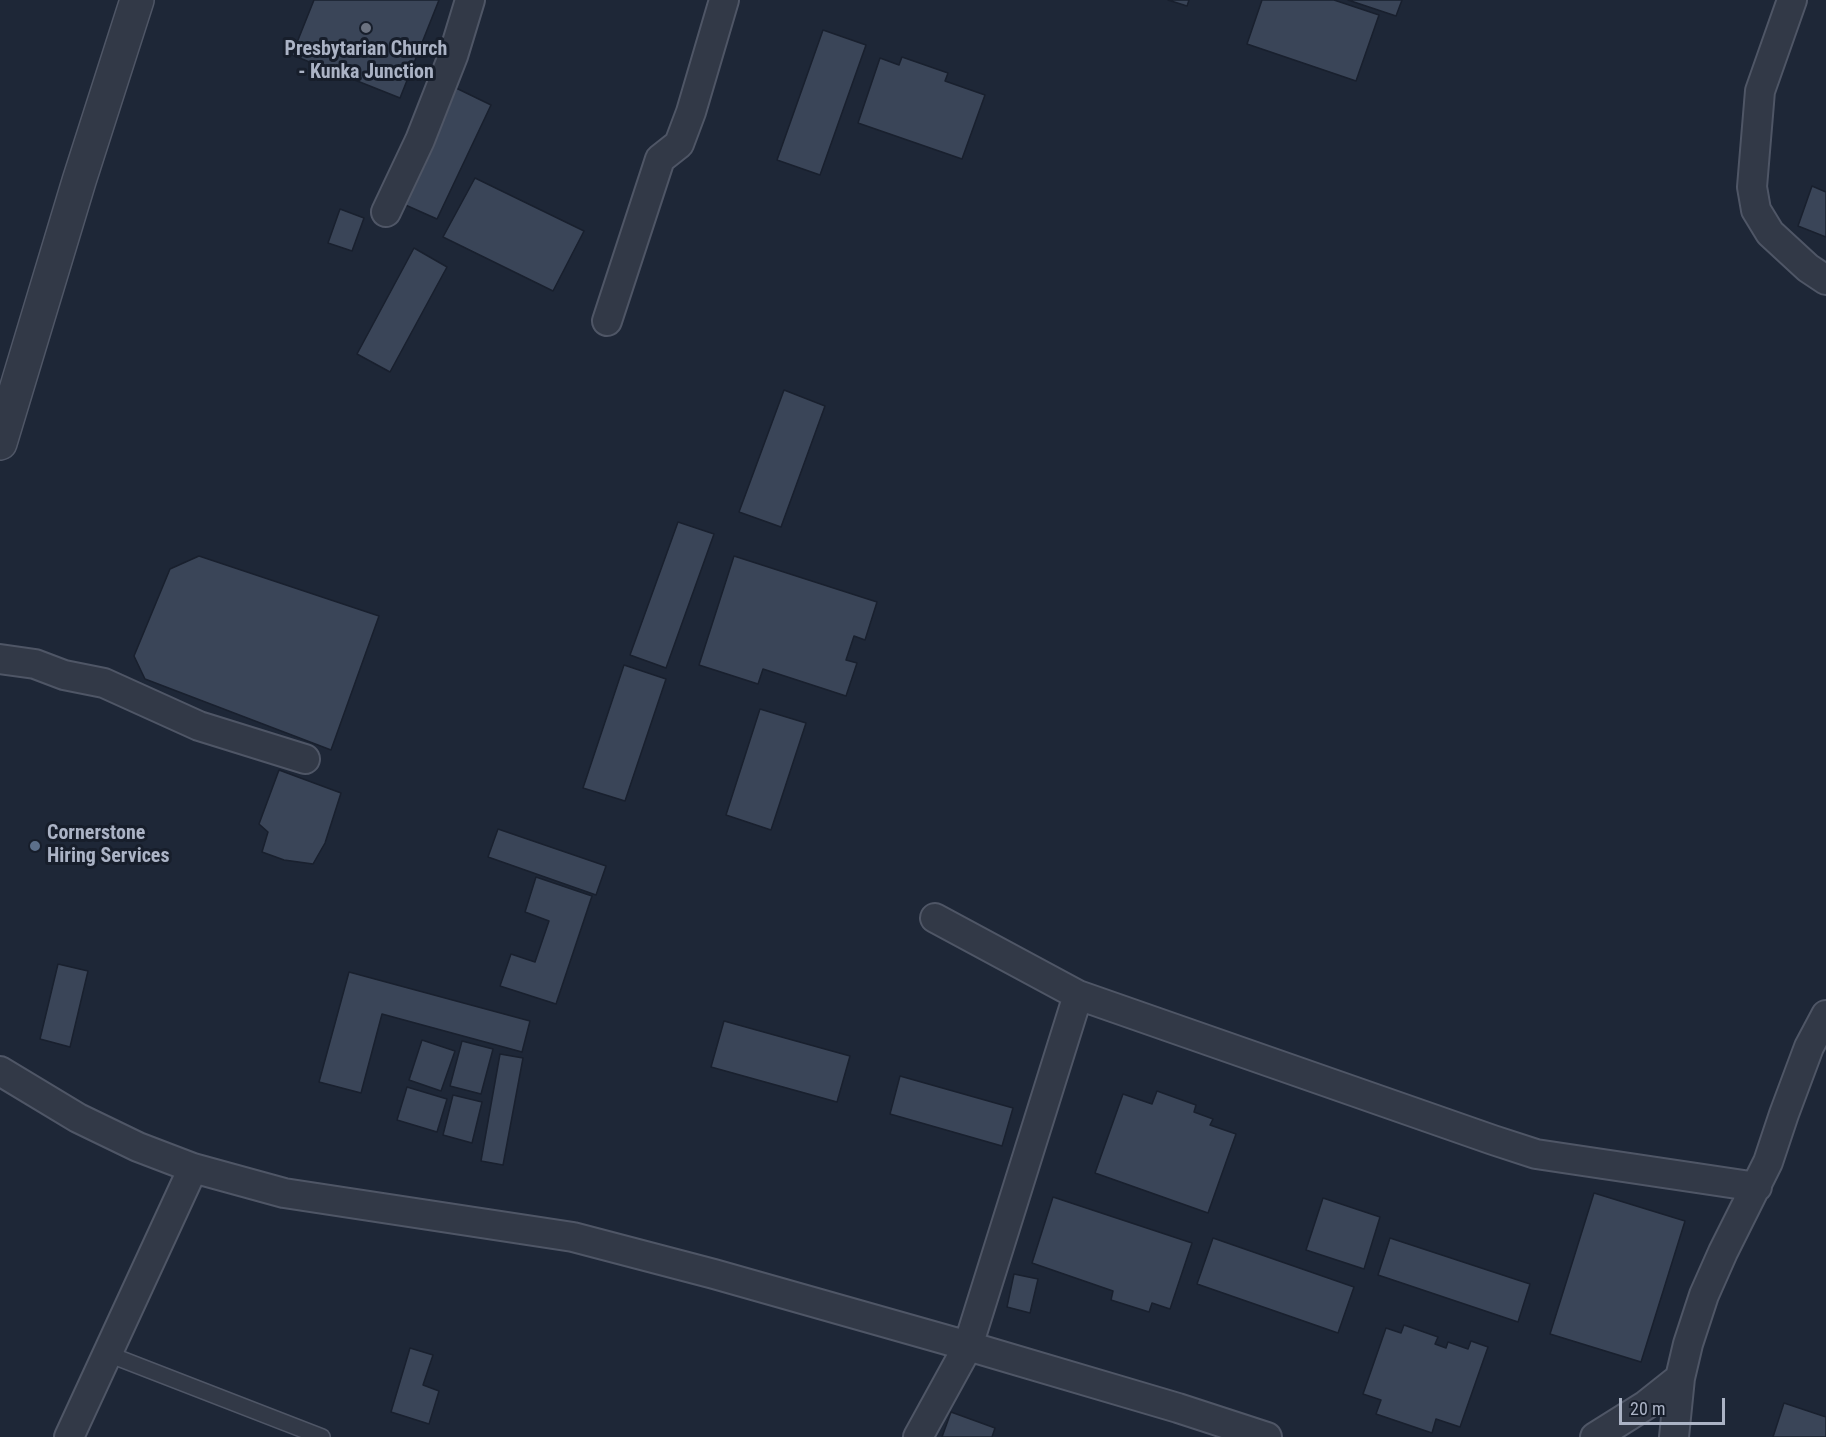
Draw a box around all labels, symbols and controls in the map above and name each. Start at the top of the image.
marker: Presbytarian Church - Kunka Junction [359,21,373,35]
place label: Presbytarian Church - Kunka Junction [285,38,447,85]
place label: Cornerstone Hiring Services [47,822,170,869]
marker: Cornerstone Hiring Services [28,839,42,853]
scale bar [1622,1386,1728,1424]
text: 20 m [1630,1398,1665,1419]

